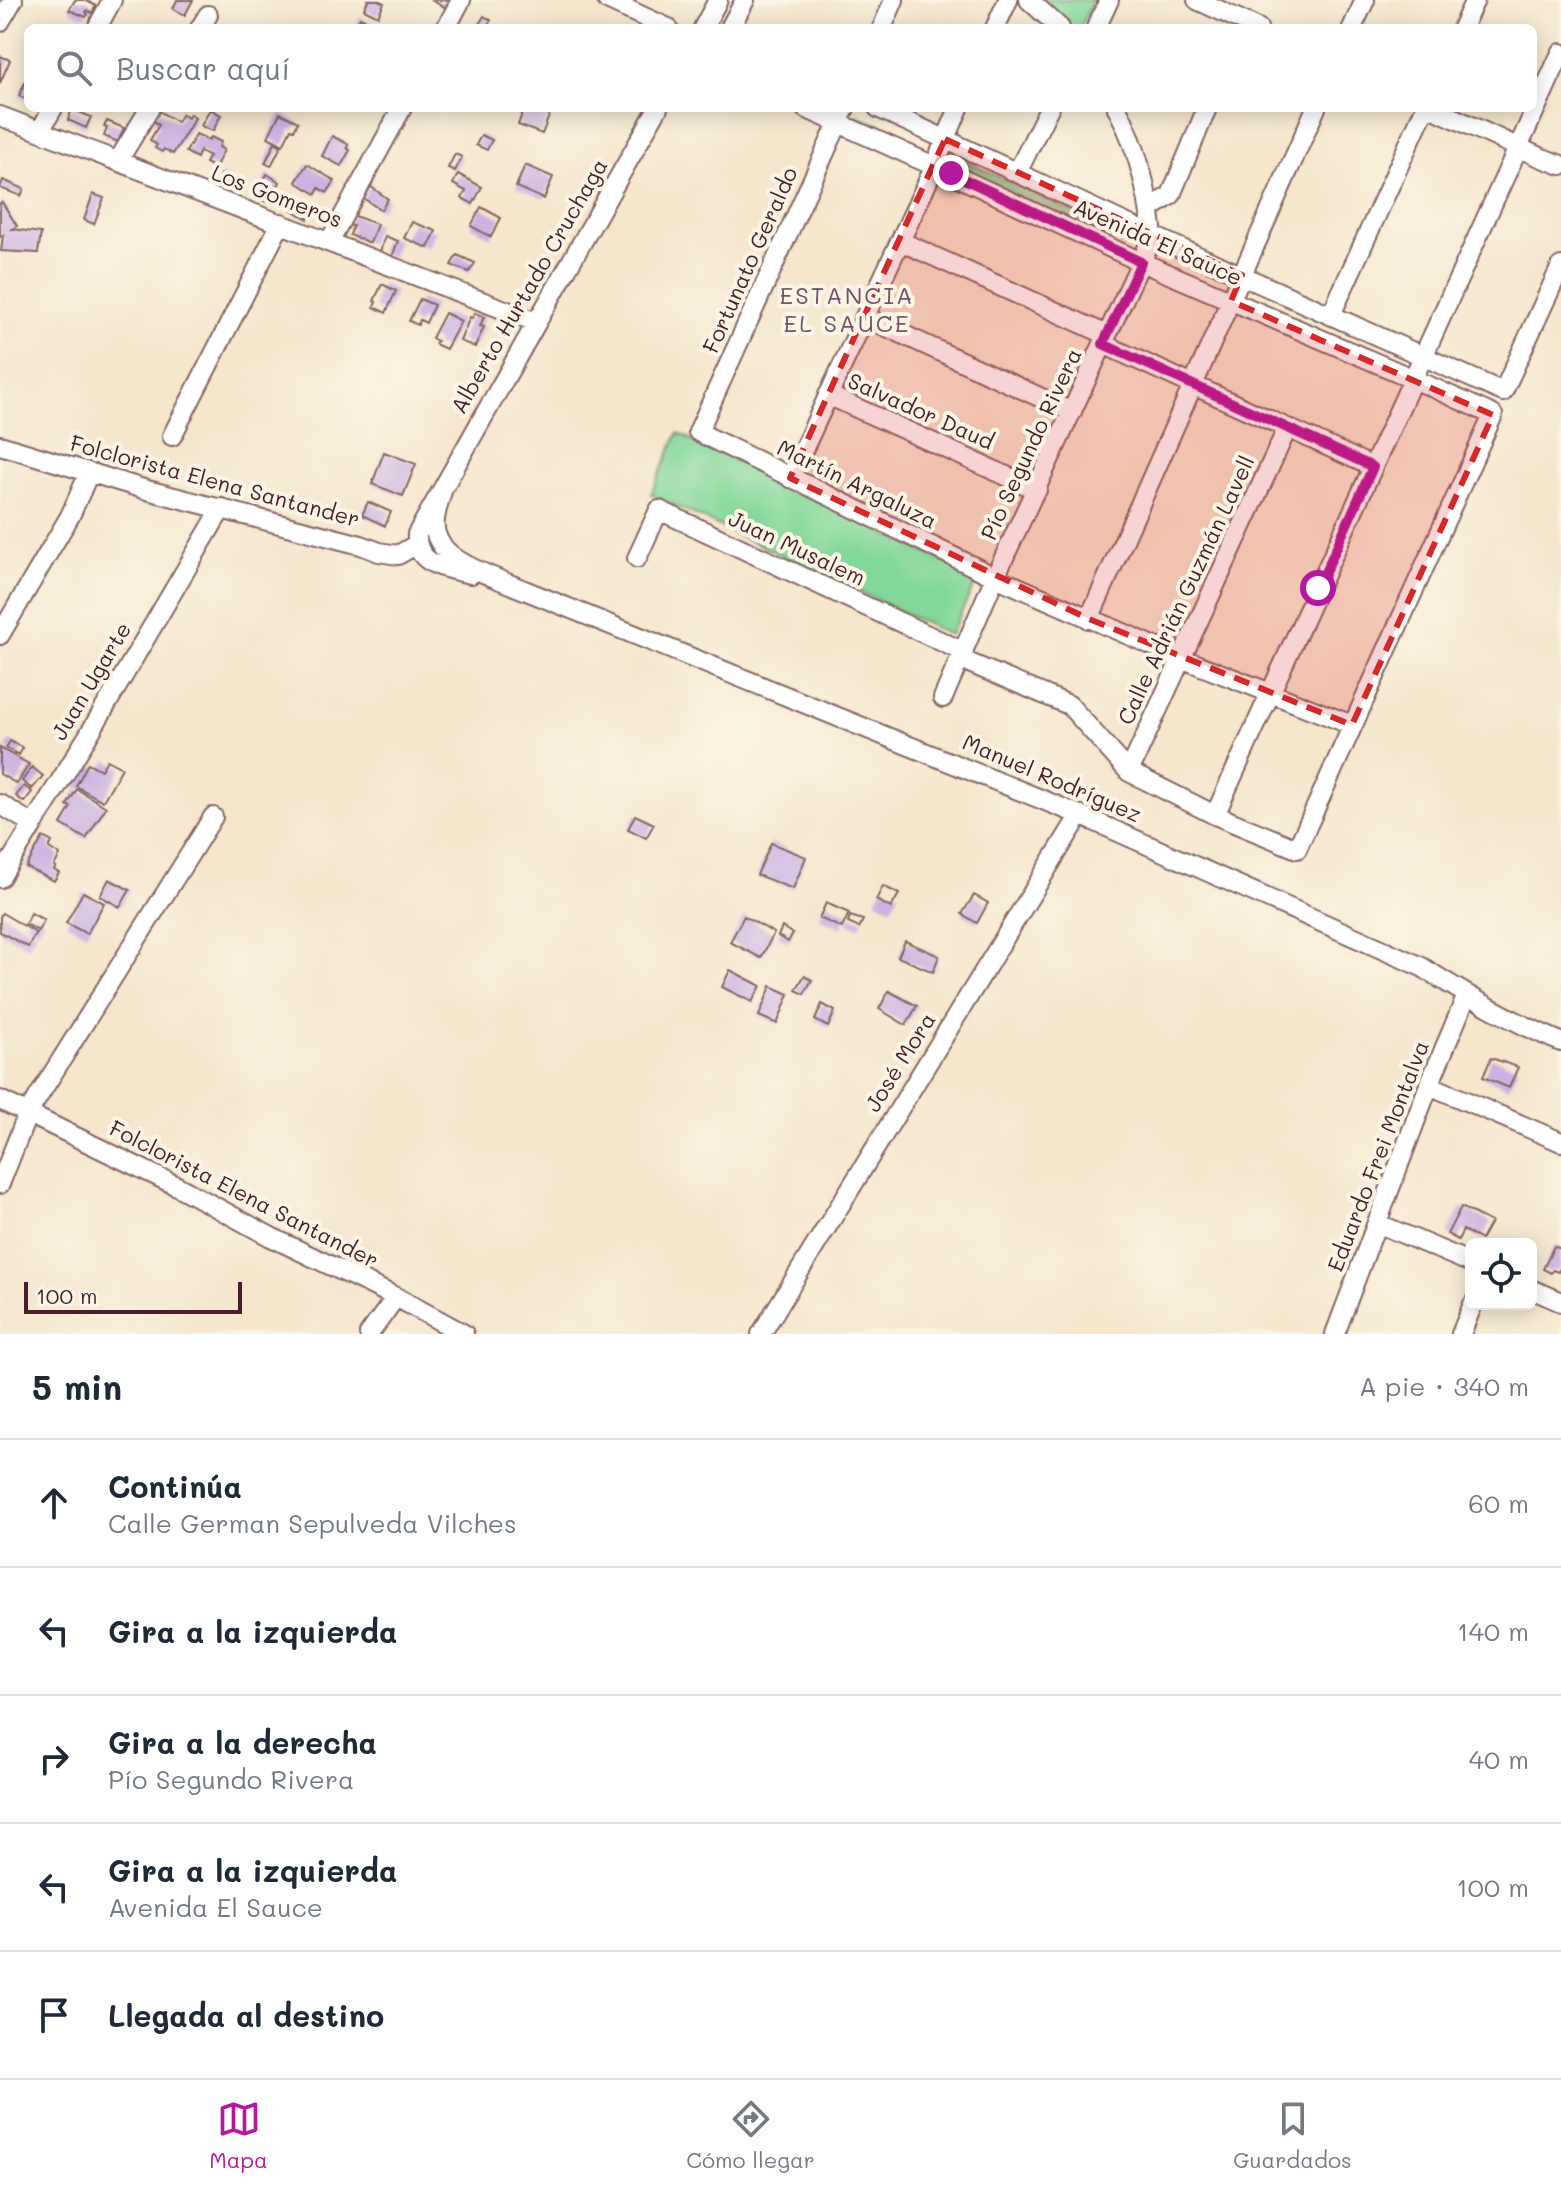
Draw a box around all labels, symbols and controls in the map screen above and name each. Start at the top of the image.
search box [24,24,1537,112]
icon: search [52,46,96,90]
text: Buscar aquí [116,48,290,88]
street label: Alberto Hurtado Cruchaga [444,153,614,418]
route end [933,155,969,191]
street label: Los Gomeros [208,157,347,234]
street label: Fortunato Geraldo [695,162,804,357]
street label: Avenida El Sauce [1069,191,1247,292]
district label: ESTANCIA EL SAUCE [779,279,915,338]
street label: Pío Segundo Rivera [973,343,1088,544]
street label: Salvador Daud [844,365,999,456]
street label: Folclorista Elena Santander [67,428,363,533]
street label: Martín Argaluza [773,432,942,535]
street label: Calle Adrián Guzmán Lavell [1110,451,1261,729]
street label: Juan Musalem [724,503,870,592]
route start [1300,570,1336,606]
street label: Juan Ugarte [44,616,137,745]
street label: Manuel Rodríguez [958,727,1146,828]
street label: José Mora [858,1007,941,1117]
street label: Eduardo Frei Montalva [1320,1036,1435,1275]
street label: Folclorista Elena Santander [105,1113,384,1274]
map controls [1465,1238,1537,1310]
button: locate [1465,1238,1537,1310]
scale bar [24,1278,242,1314]
text: 100 m [36,1281,98,1310]
text: 5 min [32,1364,122,1409]
text: A pie · 340 m [1359,1369,1529,1403]
text: Continúa [108,1466,242,1506]
icon: ahead [32,1481,76,1525]
text: 60 m [1468,1486,1529,1520]
text: Calle German Sepulveda Vilches [108,1506,517,1540]
icon: left [32,1609,76,1653]
text: Gira a la izquierda [108,1611,397,1651]
text: 140 m [1457,1614,1529,1648]
text: Gira a la derecha [108,1722,377,1762]
icon: right [32,1737,76,1781]
text: 40 m [1469,1742,1529,1776]
text: Pío Segundo Rivera [108,1762,354,1796]
text: Gira a la izquierda [108,1850,397,1890]
icon: left [32,1865,76,1909]
text: 100 m [1456,1870,1529,1904]
text: Avenida El Sauce [108,1890,323,1924]
icon: arrive [32,1993,76,2037]
text: Llegada al destino [108,1995,384,2035]
tab: Mapa [209,2097,268,2174]
tab: Cómo llegar [686,2097,815,2174]
tab: Guardados [1233,2097,1352,2174]

